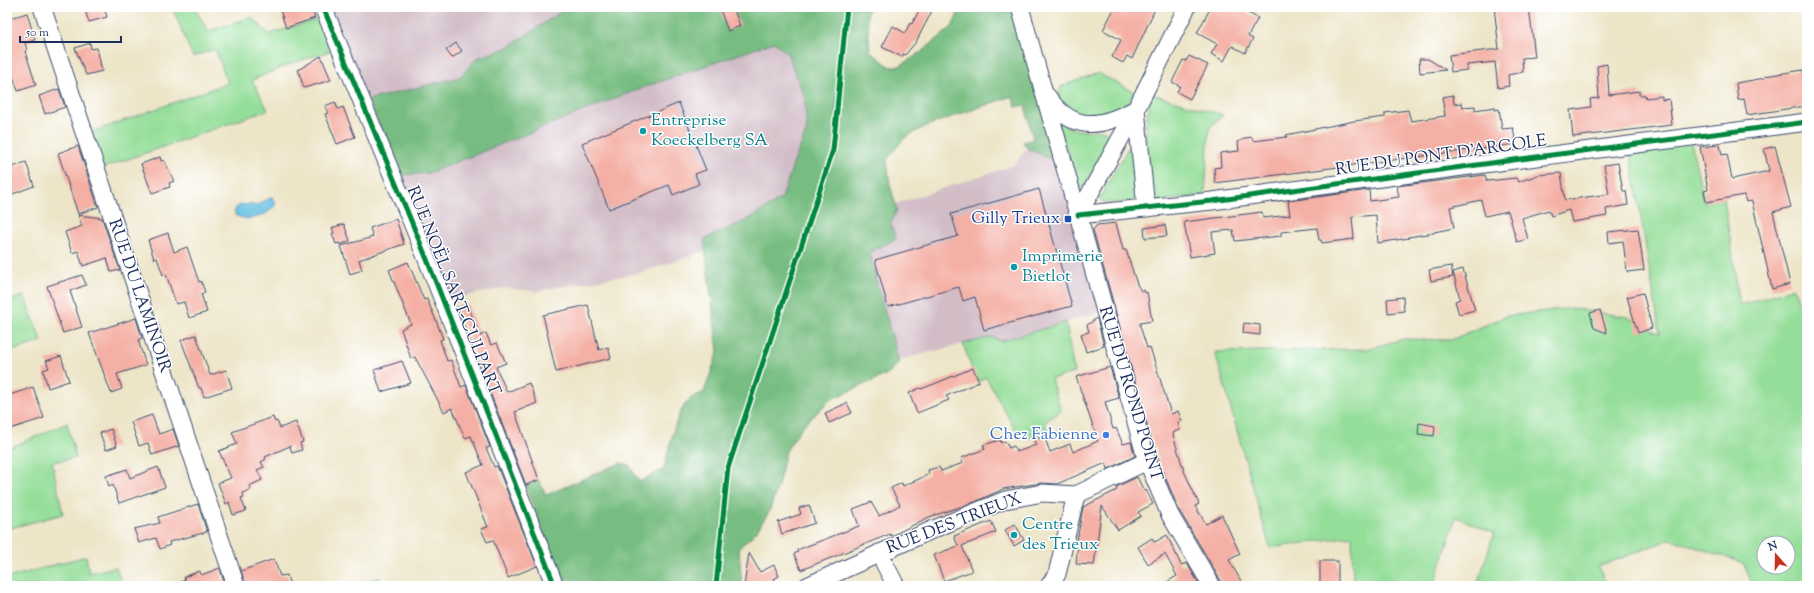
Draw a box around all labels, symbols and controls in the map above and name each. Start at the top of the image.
scale bar [20,18,121,44]
text: 50 m [25,24,49,42]
place label: Entreprise Koeckelberg SA [651,109,768,153]
marker: Entreprise Koeckelberg SA [638,126,648,136]
street label: RUE DU PONT D'ARCOLE [1334,129,1548,183]
street label: RUE NOËL SART-CULPART [400,183,506,399]
place label: Gilly Trieux [971,207,1060,231]
marker: Gilly Trieux [1063,214,1073,224]
street label: RUE DU LAMINOIR [101,216,177,377]
place label: Imprimerie Bietlot [1022,245,1103,289]
marker: Imprimerie Bietlot [1009,262,1019,272]
street label: RUE DU ROND POINT [1092,304,1168,484]
place label: Chez Fabienne [990,423,1098,447]
marker: Chez Fabienne [1101,430,1111,440]
street label: RUE DES TRIEUX [883,487,1025,561]
place label: Centre des Trieux [1022,513,1098,557]
marker: Centre des Trieux [1009,530,1019,540]
north arrow [1756,535,1796,575]
text: N [1765,537,1780,556]

